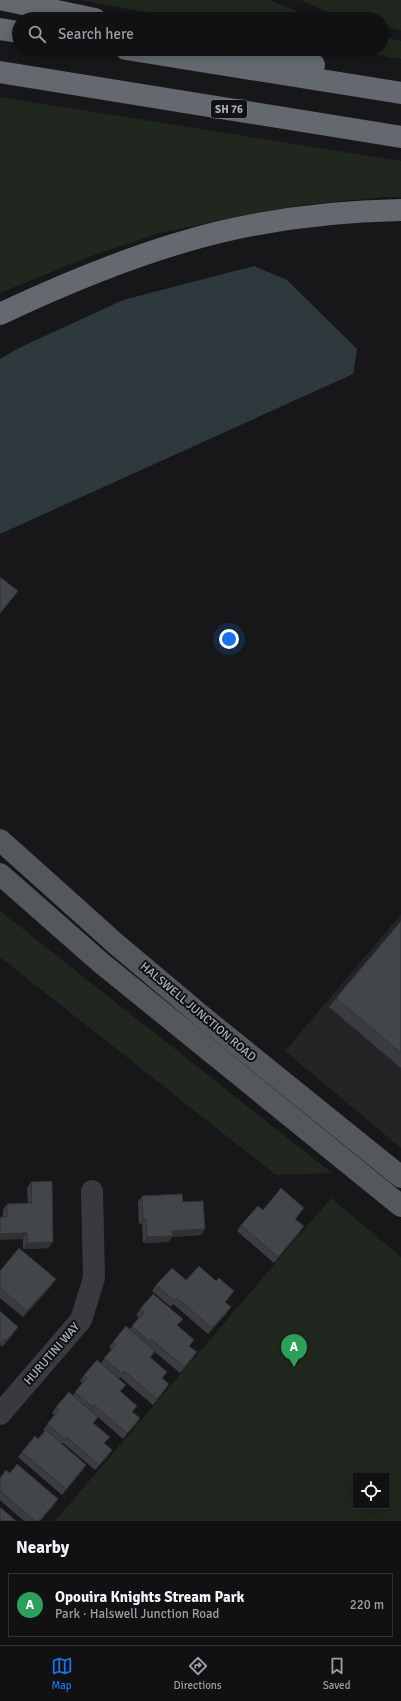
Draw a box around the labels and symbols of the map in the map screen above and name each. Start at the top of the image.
road number: SH 76 [211,100,247,118]
your location [219,629,239,649]
street label: HALSWELL JUNCTION ROAD [137,959,259,1065]
street label: HURUTINI WAY [21,1320,83,1388]
pin: A [281,1334,307,1367]

